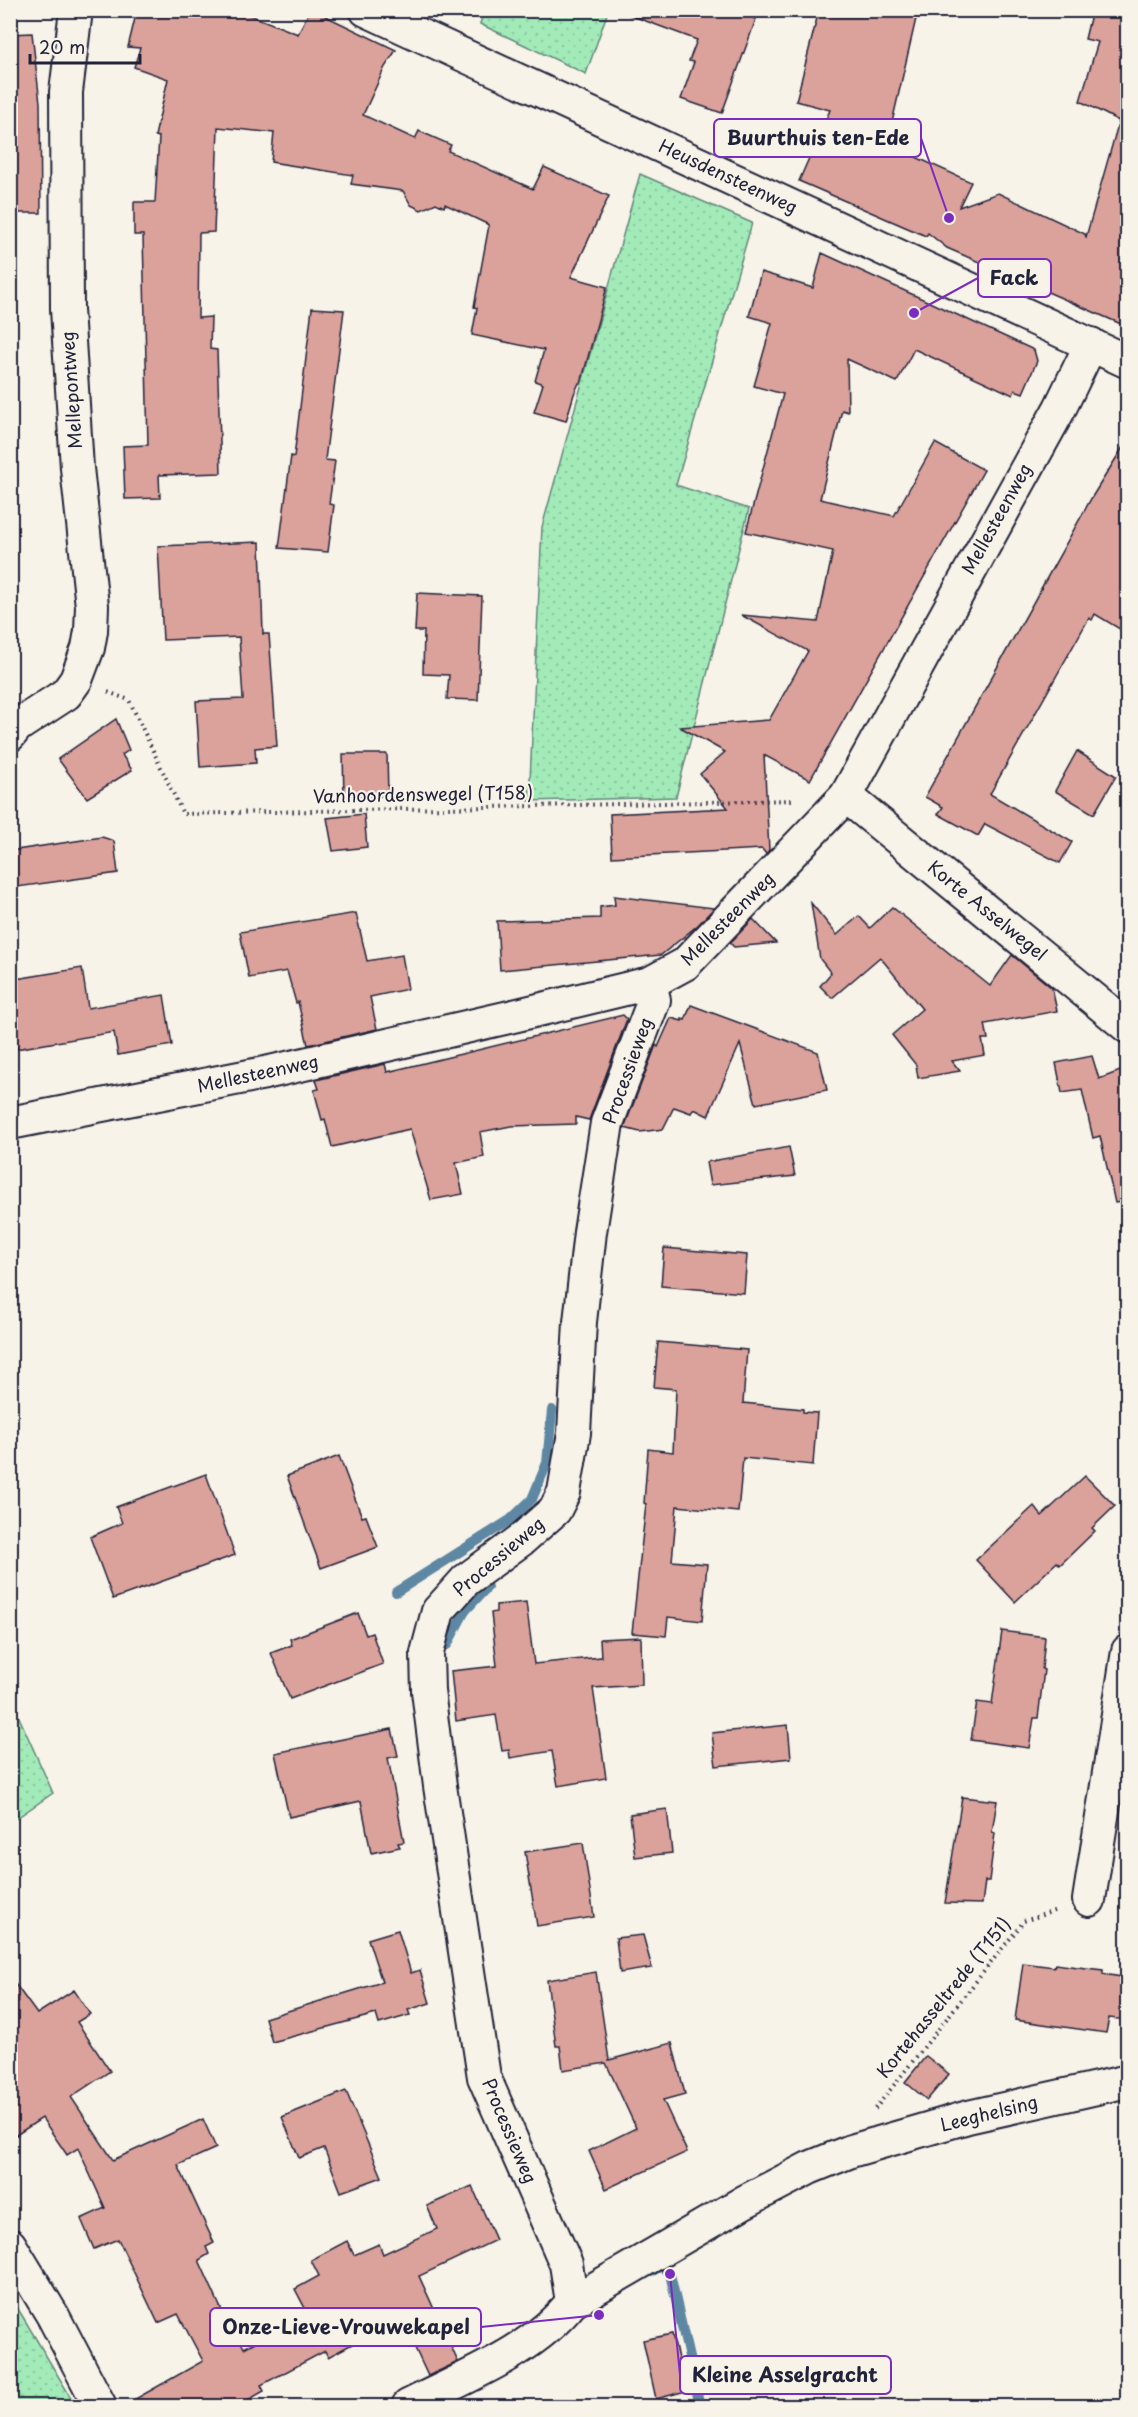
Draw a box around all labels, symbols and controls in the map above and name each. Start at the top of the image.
scale bar [30,27,140,65]
text: 20 m [39,33,85,60]
callout: Buurthuis ten-Ede [714,119,921,157]
text: Buurthuis ten-Ede [727,122,910,152]
street label: Heusdensteenweg [655,132,803,220]
callout: Fack [978,259,1051,297]
text: Fack [990,262,1039,292]
street label: Mellepontweg [53,330,88,450]
street label: Mellesteenweg [954,458,1037,579]
street label: Vanhoordenswegel (T158) [313,778,533,809]
street label: Korte Asselwegel [922,853,1054,967]
street label: Mellesteenweg [674,865,780,971]
street label: Processieweg [595,1013,658,1128]
street label: Mellesteenweg [194,1046,321,1099]
street label: Processieweg [446,1509,550,1602]
street label: Kortehasseltrede (T151) [869,1911,1016,2083]
street label: Processieweg [476,2073,545,2187]
street label: Leeghelsing [937,2087,1040,2138]
callout: Onze-Lieve-Vrouwekapel [210,2308,481,2346]
text: Onze-Lieve-Vrouwekapel [222,2311,470,2341]
callout: Kleine Asselgracht [680,2356,891,2394]
text: Kleine Asselgracht [692,2359,878,2389]

